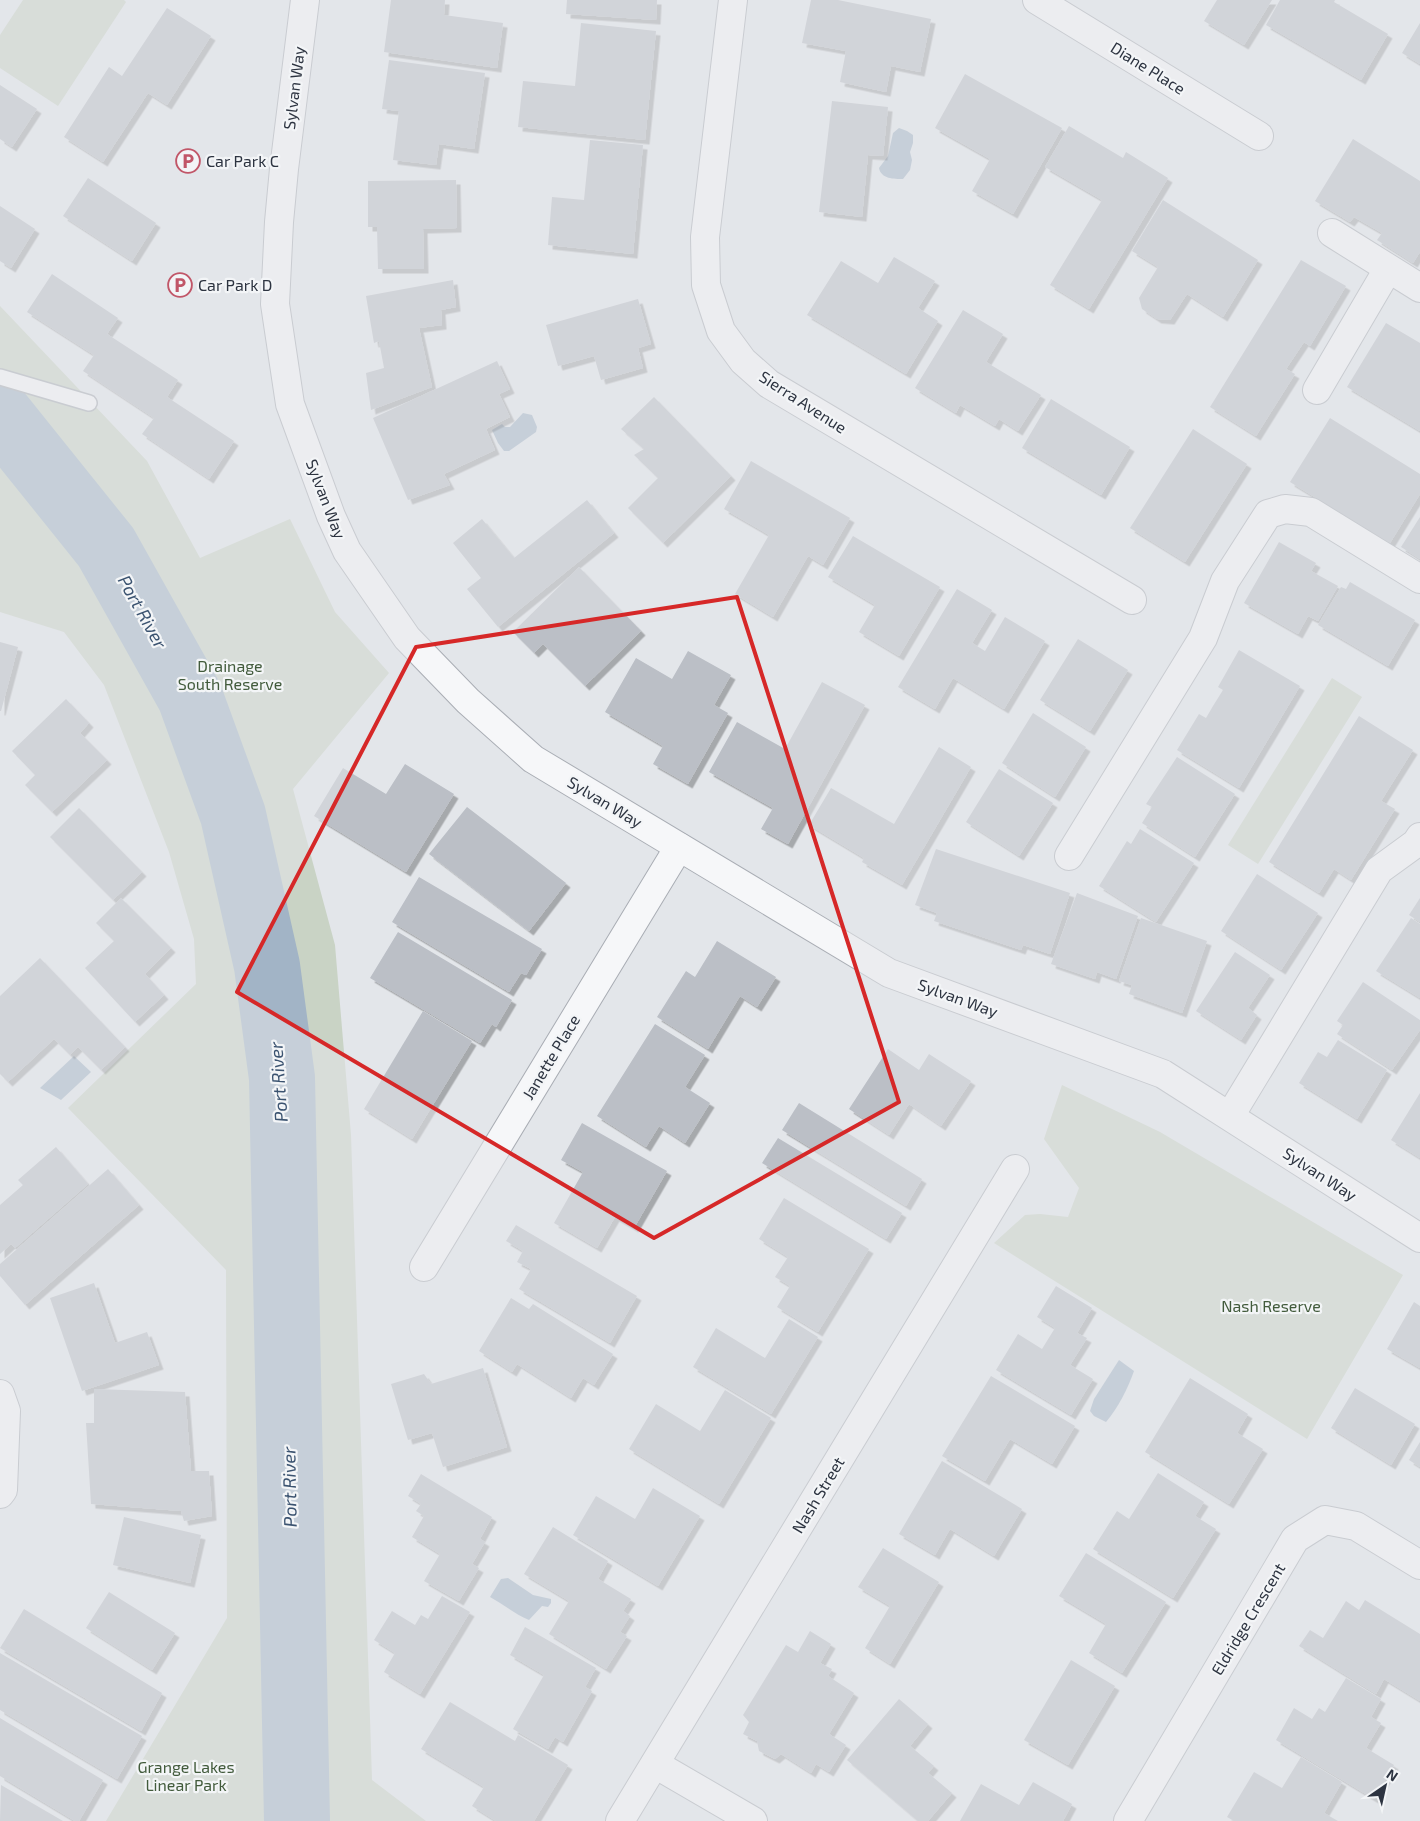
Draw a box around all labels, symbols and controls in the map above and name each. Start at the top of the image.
street label: Diane Place [1108,37,1189,98]
street label: Sylvan Way [279,45,308,131]
parking icon: Car Park C [175,148,201,174]
place label: Car Park C [206,151,279,170]
parking icon: Car Park D [167,272,193,298]
place label: Car Park D [198,275,272,294]
street label: Sierra Avenue [756,366,850,437]
street label: Sylvan Way [303,456,351,542]
water label: Port River [114,571,172,653]
park label: Drainage South Reserve [178,656,282,693]
street label: Sylvan Way [564,772,647,832]
street label: Sylvan Way [916,974,1001,1021]
street label: Janette Place [518,1011,583,1103]
water label: Port River [264,1040,292,1123]
street label: Sylvan Way [1280,1143,1361,1205]
park label: Nash Reserve [1221,1296,1321,1315]
water label: Port River [277,1446,301,1528]
street label: Nash Street [787,1453,848,1536]
street label: Eldridge Crescent [1207,1559,1288,1678]
park label: Grange Lakes Linear Park [137,1757,235,1794]
north arrow [1360,1761,1410,1811]
text: N [1384,1765,1401,1785]

